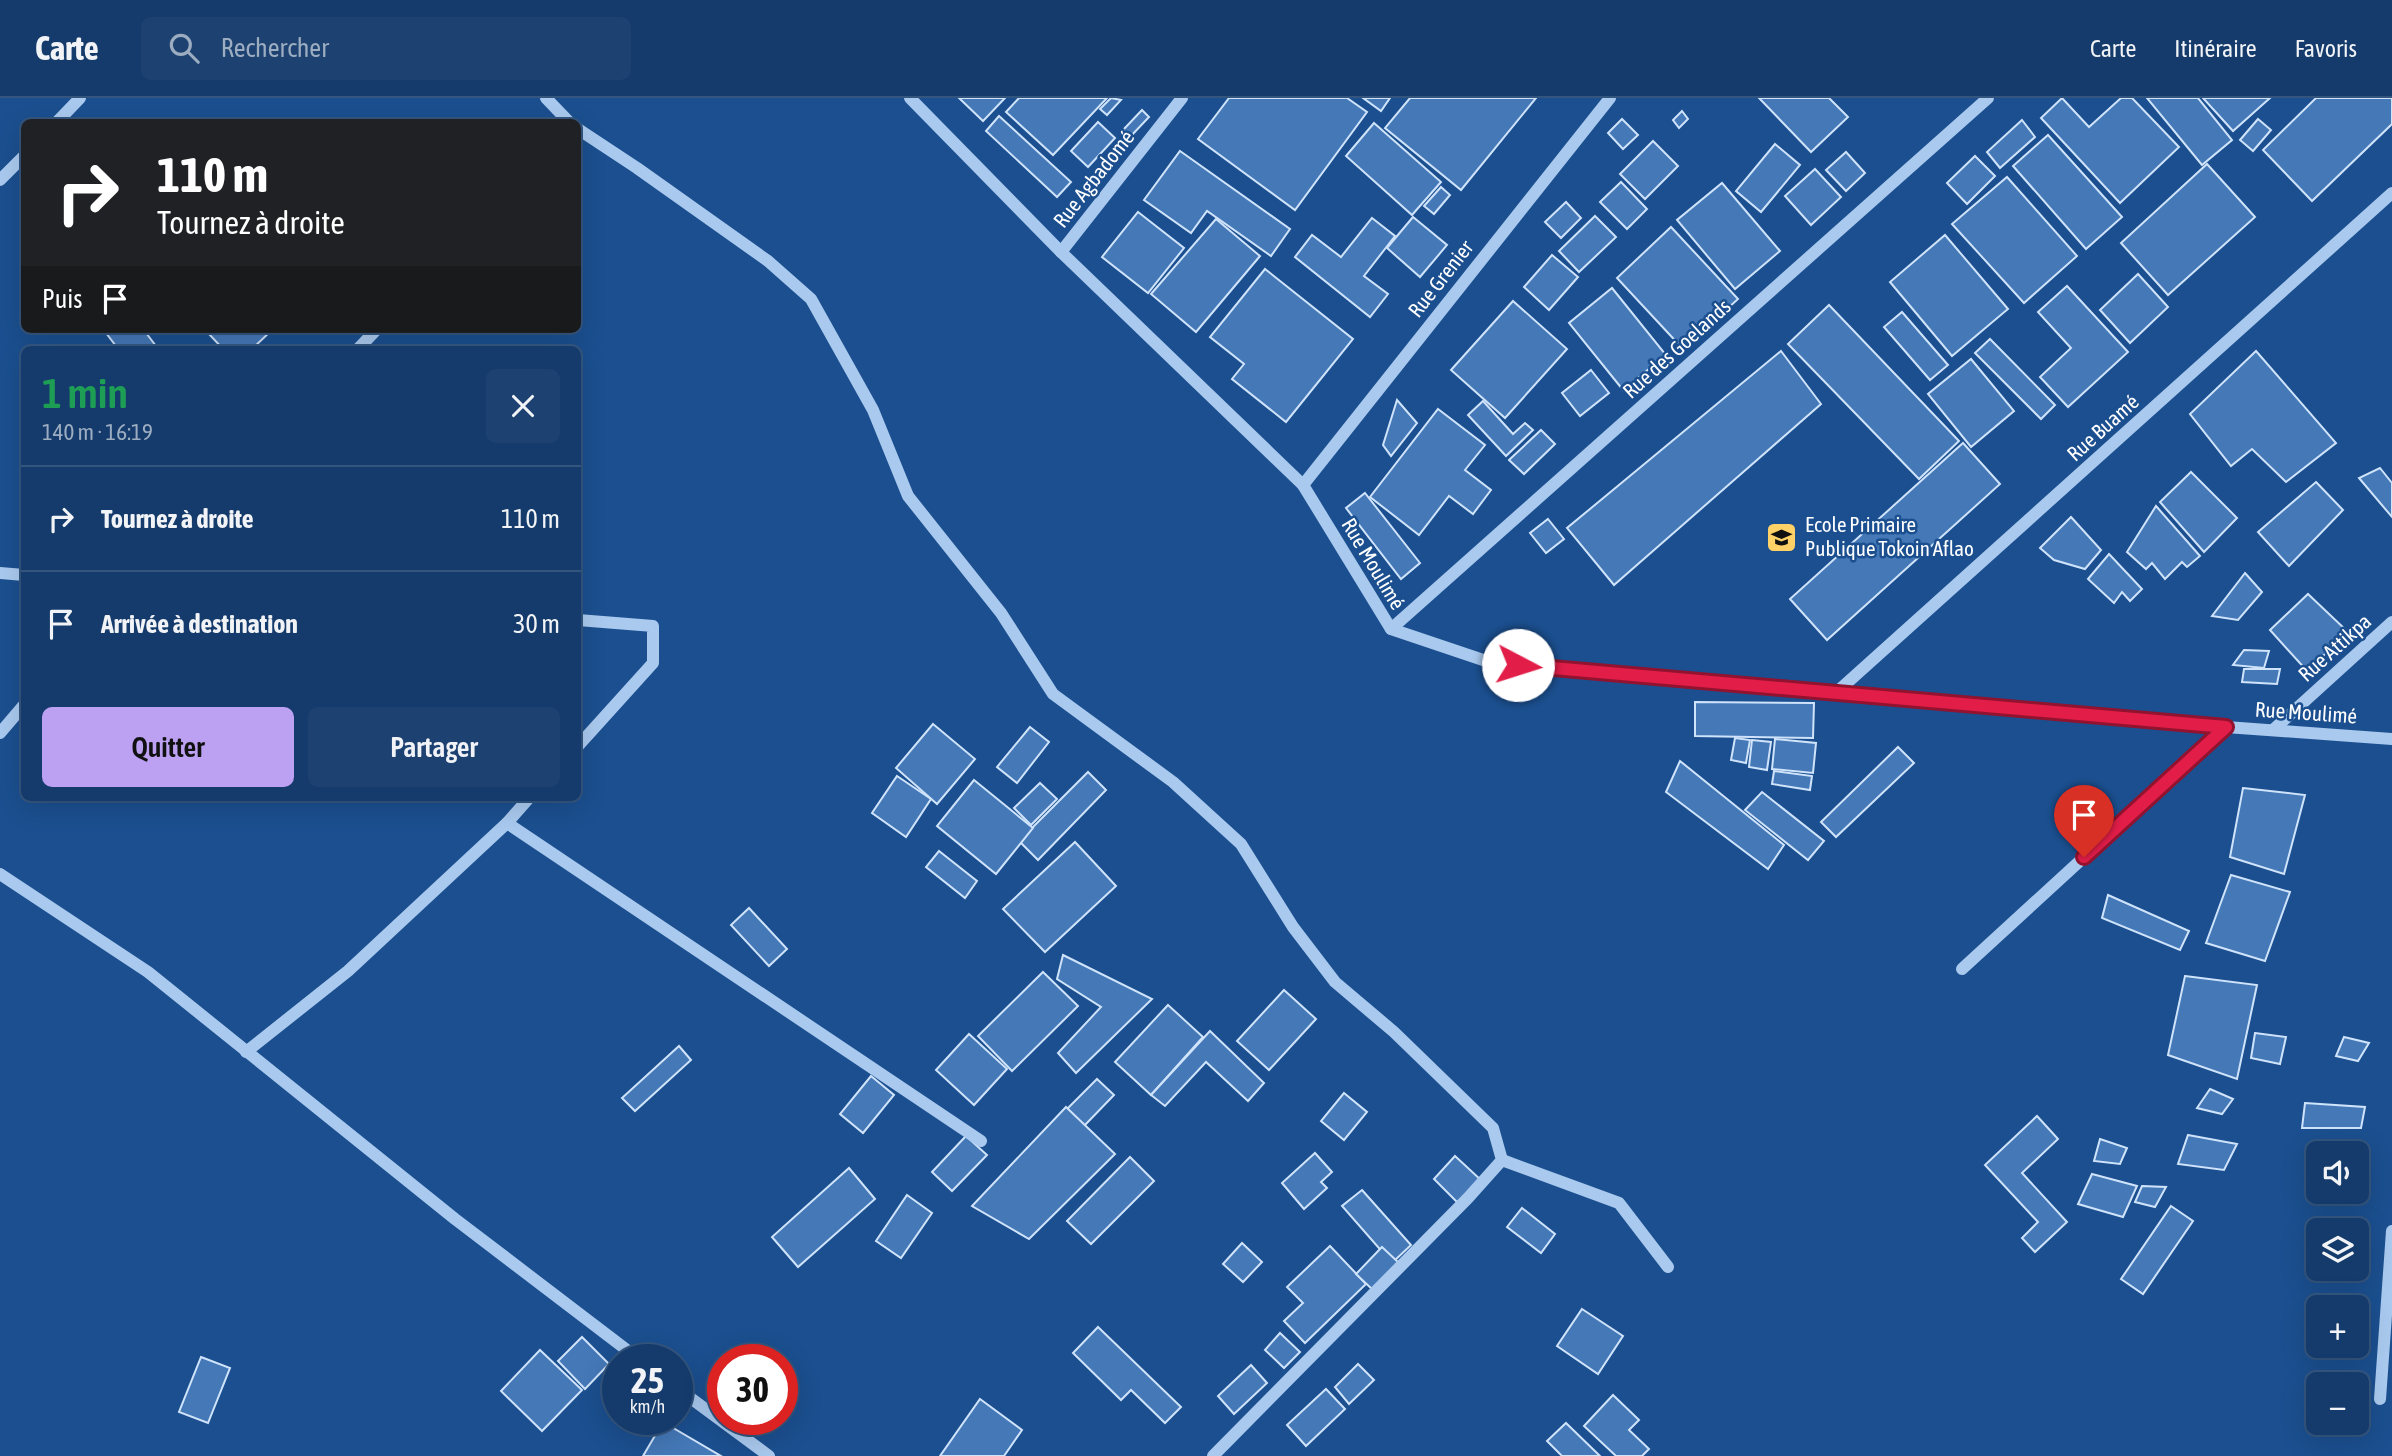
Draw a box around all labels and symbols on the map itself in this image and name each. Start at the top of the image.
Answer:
street label: Rue Agbadomé [1048,125,1139,232]
street label: Rue Grenier [1403,235,1478,321]
street label: Rue des Goelands [1618,294,1735,403]
street label: Rue Buamé [2062,389,2143,465]
place label: Ecole Primaire Publique Tokoin Aflao [1805,512,1974,560]
street label: Rue Moulimé [1337,514,1410,613]
school or university icon: Ecole Primaire Publique Tokoin Aflao [1765,520,1799,554]
street label: Rue Attikpa [2293,608,2376,686]
position arrow [1481,628,1555,702]
street label: Rue Moulimé [2254,696,2358,728]
pin [2054,785,2114,857]
speed limit sign: 30 [707,1344,798,1435]

